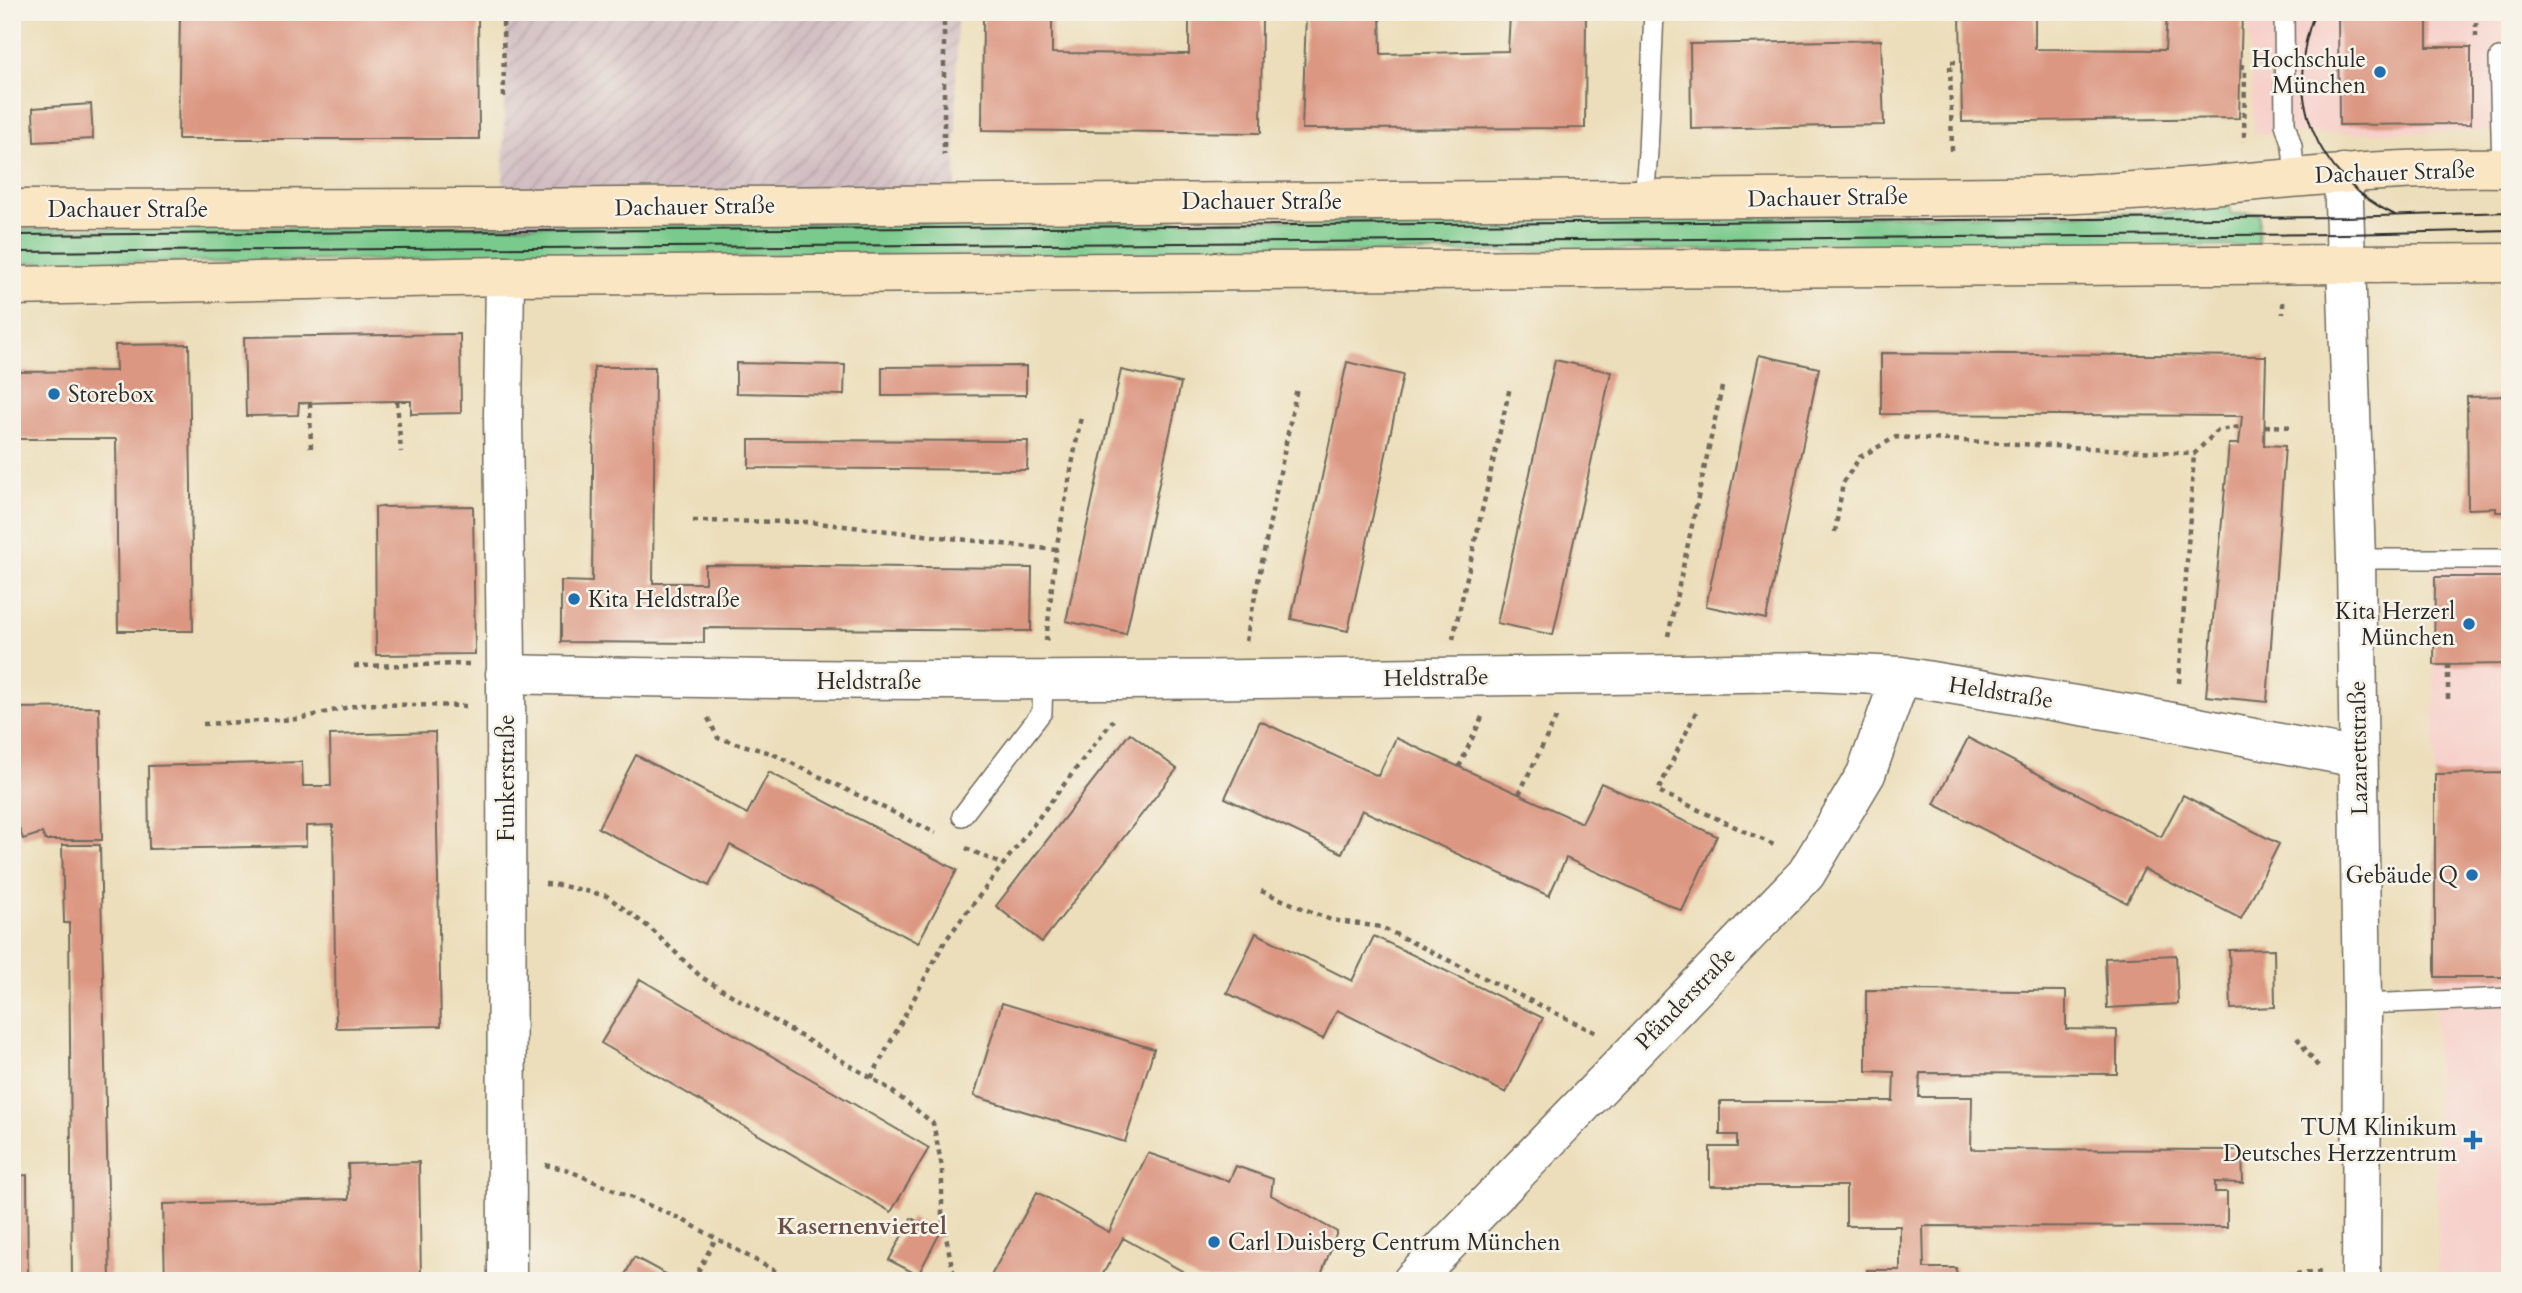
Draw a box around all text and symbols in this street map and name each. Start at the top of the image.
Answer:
place label: Hochschule München [2252,44,2366,101]
marker: Hochschule München [2372,64,2388,80]
street label: Dachauer Straße [2314,154,2476,191]
street label: Dachauer Straße [1747,181,1909,214]
street label: Dachauer Straße [1182,186,1342,217]
street label: Dachauer Straße [614,190,776,223]
street label: Dachauer Straße [48,194,208,225]
place label: Storebox [68,379,155,410]
marker: Storebox [46,386,62,402]
place label: Kita Heldstraße [588,584,740,615]
marker: Kita Heldstraße [566,591,582,607]
place label: Kita Herzerl München [2335,596,2455,653]
marker: Kita Herzerl München [2461,616,2477,632]
street label: Heldstraße [1383,661,1489,694]
street label: Heldstraße [816,666,922,697]
street label: Heldstraße [1947,669,2055,716]
street label: Lazarettstraße [2342,680,2375,816]
street label: Funkerstraße [491,714,522,842]
place label: Gebäude Q [2346,860,2458,891]
marker: Gebäude Q [2464,867,2480,883]
street label: Pfänderstraße [1628,940,1742,1057]
place label: TUM Klinikum Deutsches Herzzentrum [2223,1112,2458,1169]
marker: TUM Klinikum Deutsches Herzzentrum [2463,1130,2483,1150]
district label: Kasernenviertel [777,1210,947,1243]
place label: Carl Duisberg Centrum München [1228,1227,1561,1258]
marker: Carl Duisberg Centrum München [1206,1234,1222,1250]

